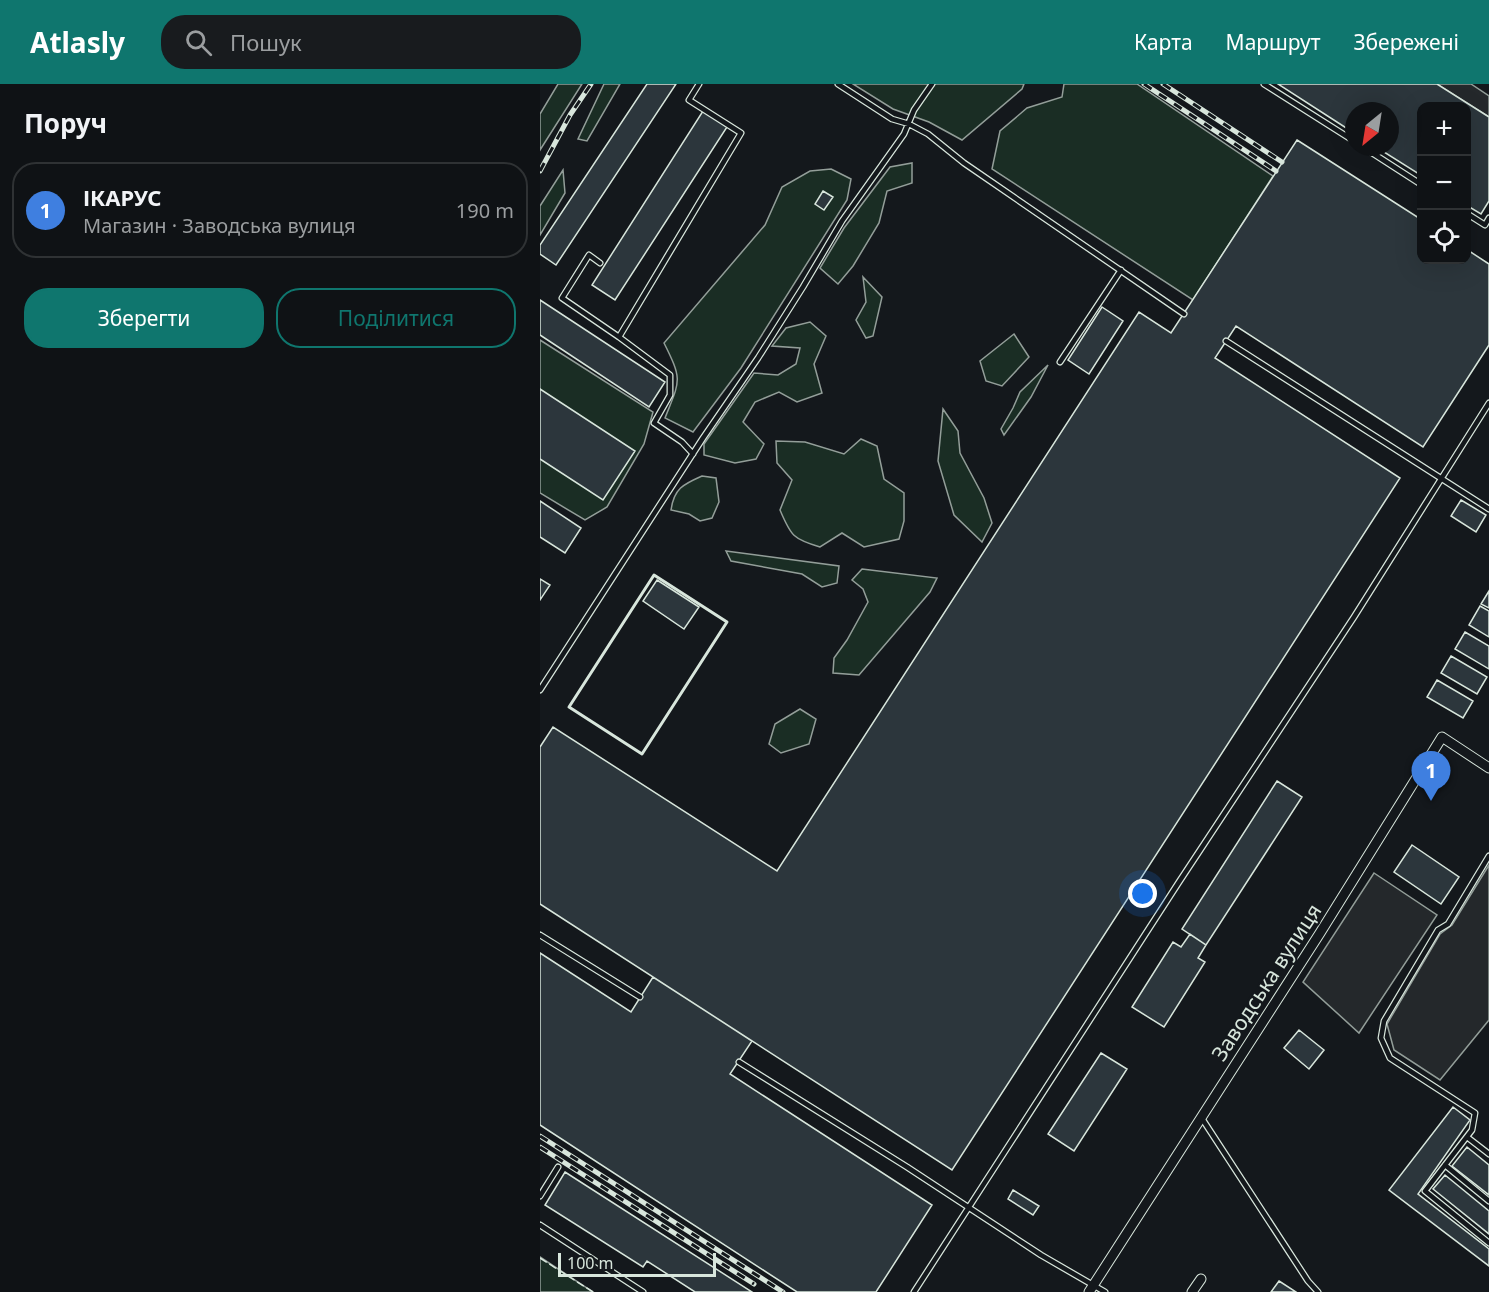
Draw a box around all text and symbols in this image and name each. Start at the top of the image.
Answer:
search box [161,15,581,69]
text: Atlasly [30,23,125,61]
icon: search [182,26,215,59]
text: Пошук [230,27,302,57]
text: Карта [1134,28,1193,56]
text: Маршрут [1226,28,1320,56]
text: Збережені [1353,28,1459,56]
north arrow [1345,102,1399,156]
map controls [1417,102,1471,264]
button: + [1417,102,1471,156]
text: Поруч [24,105,107,141]
button: − [1417,156,1471,210]
text: ІКАРУС [83,182,161,212]
text: 1 [40,197,51,224]
text: 190 m [456,197,514,224]
button: locate [1417,210,1471,264]
text: Магазин · Заводська вулиця [83,212,356,239]
button: Зберегти [24,288,264,348]
button: Поділитися [276,288,516,348]
pin: 1 [1412,752,1450,801]
your location [1128,879,1157,908]
street label: Заводська вулиця [1205,898,1327,1066]
scale bar [558,1250,716,1278]
text: 100 m [567,1252,614,1274]

